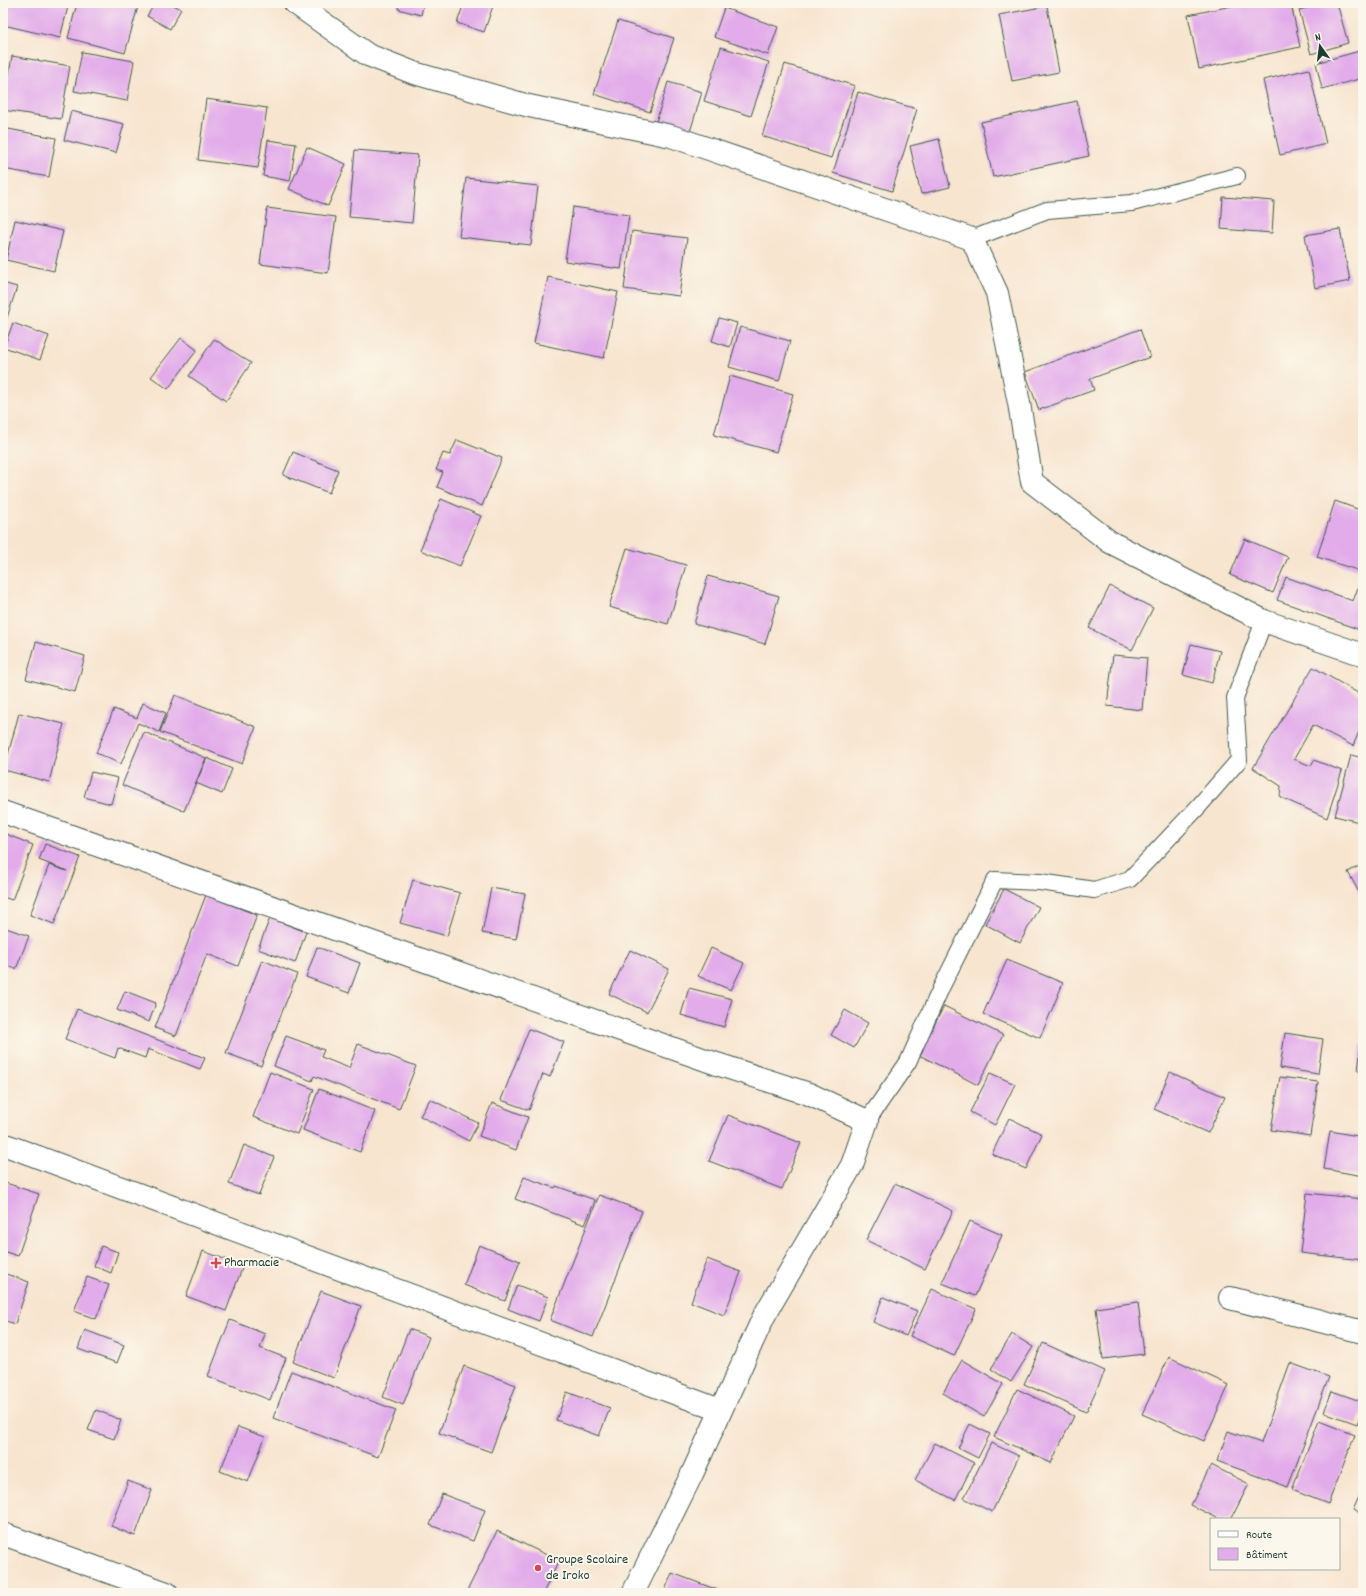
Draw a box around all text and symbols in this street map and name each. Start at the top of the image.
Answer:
north arrow [1300,26,1340,66]
text: N [1313,30,1323,47]
place label: Pharmacie [224,1253,279,1273]
marker: Pharmacie [211,1258,221,1268]
legend [1210,1518,1340,1570]
text: Route [1246,1527,1272,1544]
text: Bâtiment [1246,1547,1288,1564]
place label: Groupe Scolaire de Iroko [546,1550,628,1586]
marker: Groupe Scolaire de Iroko [533,1563,543,1573]

